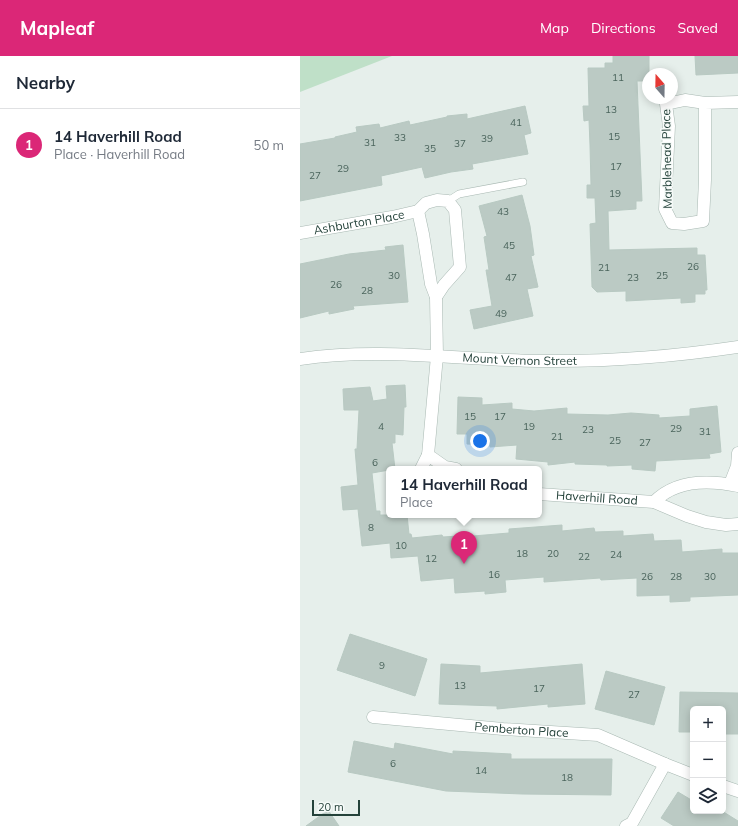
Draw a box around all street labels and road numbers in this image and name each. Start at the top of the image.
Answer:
street label: Marblehead Place [658,109,675,209]
street label: Ashburton Place [312,206,406,237]
street label: Mount Vernon Street [462,350,577,368]
street label: Haverhill Road [556,487,638,508]
street label: Pemberton Place [474,718,569,740]

